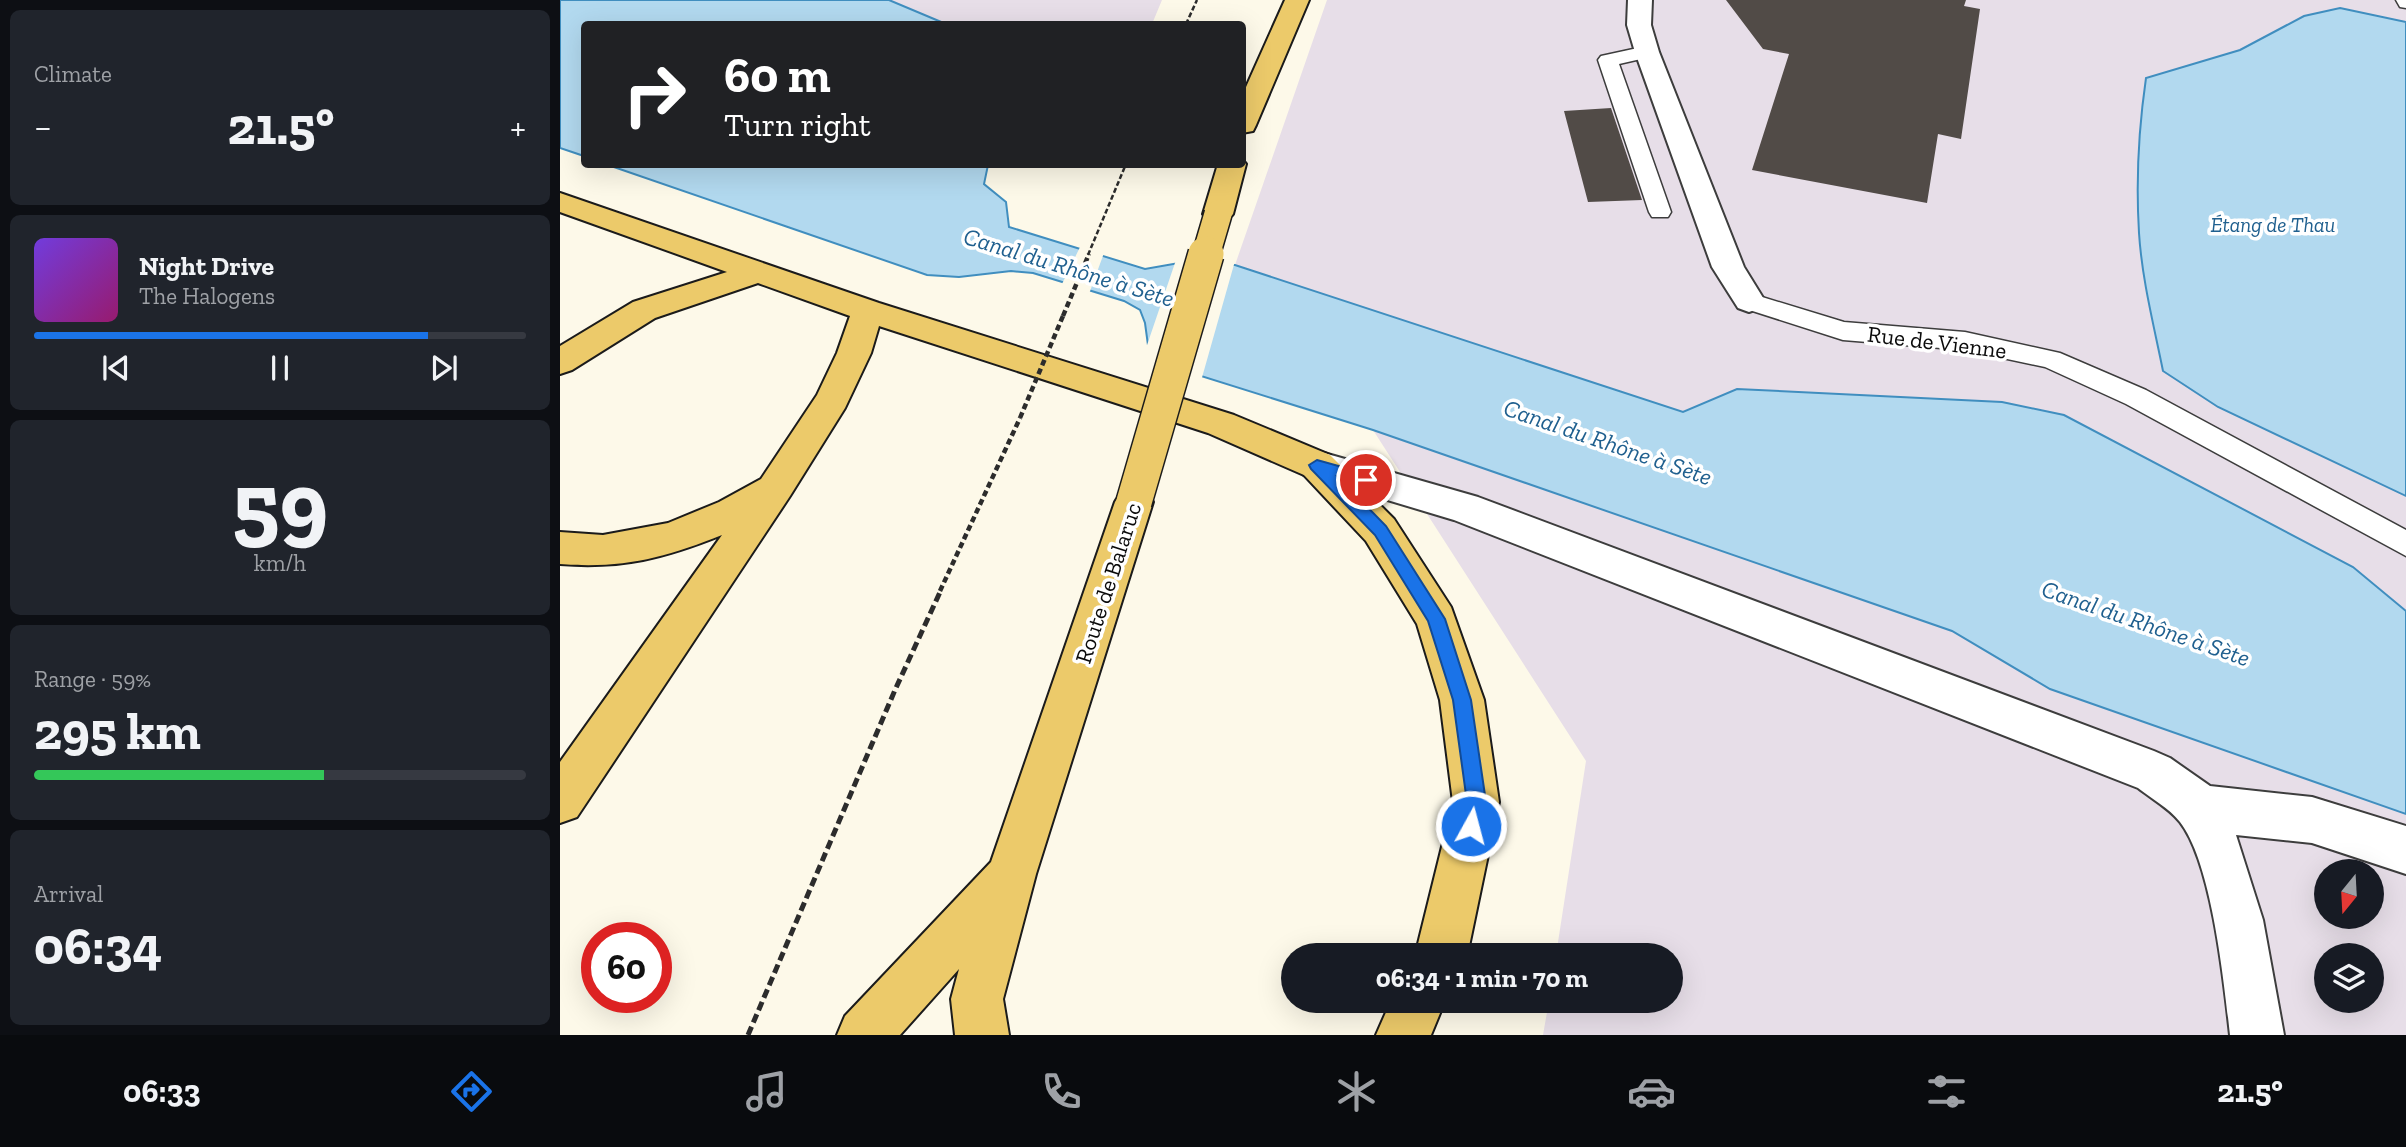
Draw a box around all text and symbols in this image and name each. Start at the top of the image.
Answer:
text: 60 m [724,46,831,105]
icon: right [609,49,700,140]
text: Climate [34,60,112,88]
text: 21.5° [227,95,334,157]
text: − [34,104,52,150]
text: + [510,104,526,150]
text: Turn right [724,106,871,144]
water label: Étang de Thau [2210,212,2336,237]
water label: Canal du Rhône à Sète [960,221,1178,313]
text: Night Drive [139,250,274,282]
text: The Halogens [139,282,275,310]
street label: Rue de Vienne [1866,320,2008,364]
icon: previous [97,349,135,387]
icon: pause [261,349,299,387]
icon: next [425,349,463,387]
water label: Canal du Rhône à Sète [1500,393,1716,491]
text: 59 [232,449,328,558]
pin [1336,450,1396,510]
icon: arrive [1347,461,1385,499]
street label: Route de Balaruc [1069,499,1147,667]
text: km/h [254,549,306,577]
water label: Canal du Rhône à Sète [2038,574,2254,672]
text: Range · 59% [34,665,151,693]
text: 295 km [34,700,201,762]
position arrow [1434,789,1508,863]
north arrow [2314,859,2384,929]
map controls [2314,859,2384,1013]
text: Arrival [34,880,103,908]
text: 06:34 [34,915,162,977]
speed limit sign: 60 [581,922,672,1013]
button: layers [2314,943,2384,1013]
text: 06:34 · 1 min · 70 m [1376,962,1588,994]
icon: directions [447,1067,496,1116]
icon: music [742,1067,791,1116]
icon: phone [1037,1067,1086,1116]
icon: climate [1332,1067,1381,1116]
icon: car [1627,1067,1676,1116]
icon: filters [1922,1067,1971,1116]
text: 06:33 [123,1072,201,1110]
text: 21.5° [2217,1072,2283,1110]

